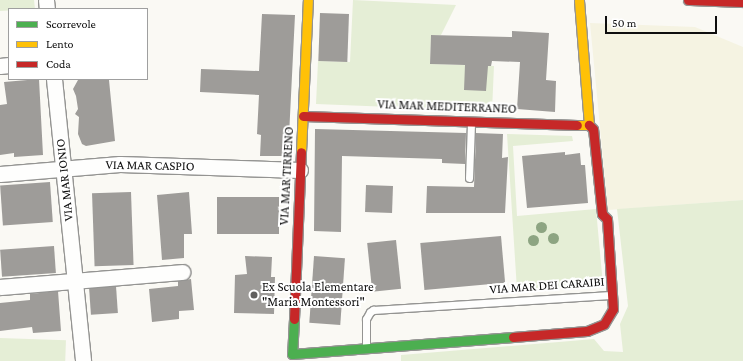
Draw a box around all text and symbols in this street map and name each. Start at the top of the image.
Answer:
legend [8,8,148,80]
scale bar [607,8,719,34]
text: 50 m [612,16,636,30]
text: Scorrevole [46,17,96,31]
text: Lento [46,37,74,51]
text: Coda [46,57,71,71]
street label: VIA MAR MEDITERRANEO [377,97,517,117]
street label: VIA MAR TIRRENO [277,126,297,226]
street label: VIA MAR IONIO [53,138,77,222]
street label: VIA MAR CASPIO [105,157,195,175]
street label: VIA MAR DEI CARAIBI [489,274,605,298]
place label: Ex Scuola Elementare "Maria Montessori" [262,280,374,311]
marker: Ex Scuola Elementare "Maria Montessori" [249,290,259,300]

